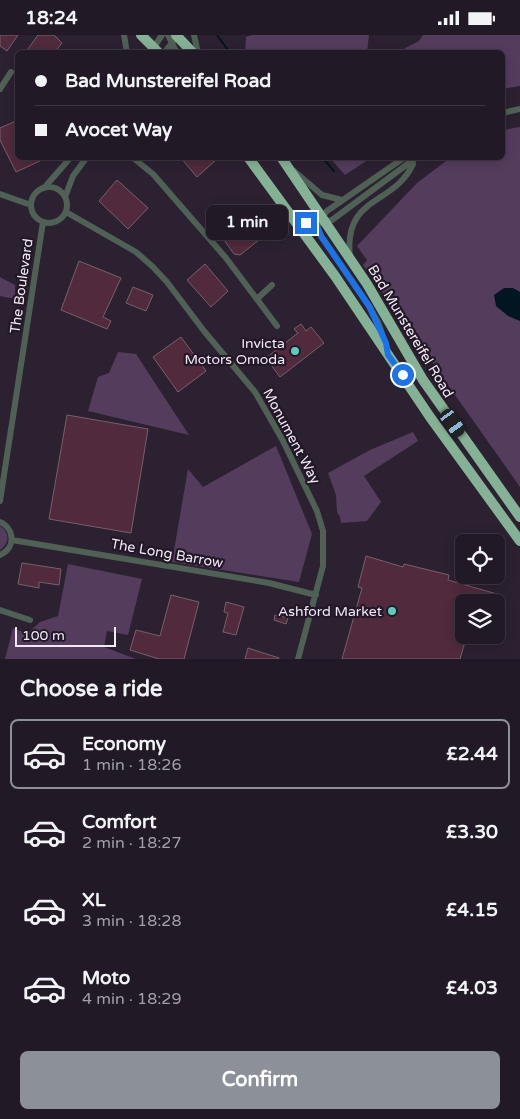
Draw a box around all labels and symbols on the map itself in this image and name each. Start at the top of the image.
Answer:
callout: 1 min [206,205,288,241]
route end [295,212,317,234]
street label: The Boulevard [6,237,37,335]
street label: Bad Munstereifel Road [364,262,457,401]
place label: Invicta Motors Omoda [184,335,285,368]
marker: Invicta Motors Omoda [289,345,301,357]
route start [392,364,414,386]
street label: Monument Way [259,386,324,487]
car [438,406,467,440]
street label: The Long Barrow [109,535,224,572]
place label: Ashford Market [278,603,383,620]
marker: Ashford Market [386,605,398,617]
scale bar [15,624,116,647]

